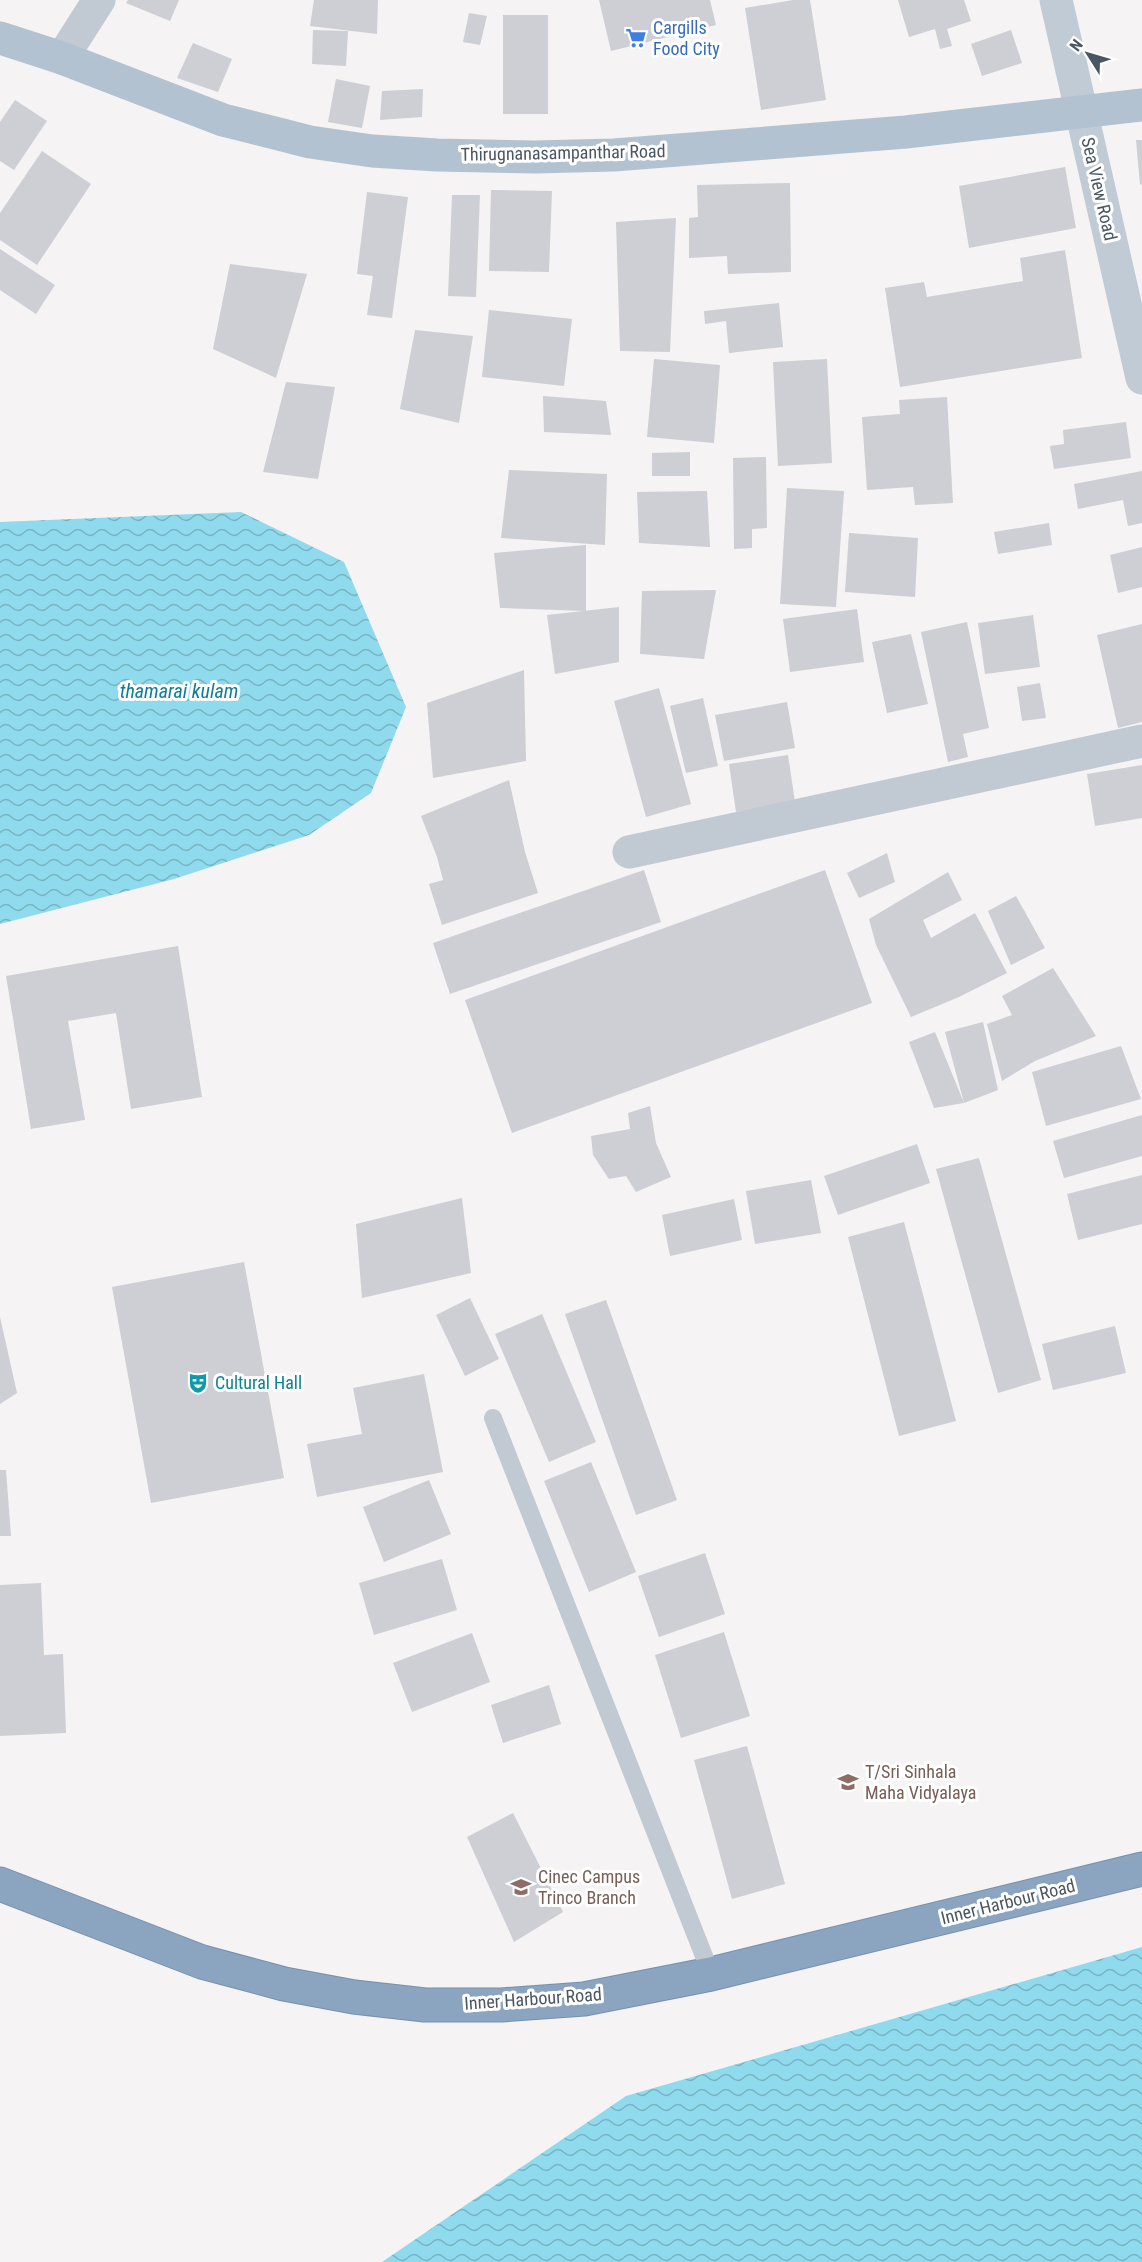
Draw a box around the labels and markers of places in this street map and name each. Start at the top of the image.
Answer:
place label: Cargills Food City [653,17,720,59]
supermarket icon: Cargills Food City [624,26,648,50]
theatre icon: Cultural Hall [186,1371,210,1395]
place label: Cultural Hall [215,1372,302,1393]
place label: T/Sri Sinhala Maha Vidyalaya [865,1761,976,1803]
school or university icon: T/Sri Sinhala Maha Vidyalaya [836,1770,860,1794]
place label: Cinec Campus Trinco Branch [538,1866,640,1908]
school or university icon: Cinec Campus Trinco Branch [509,1875,533,1899]

